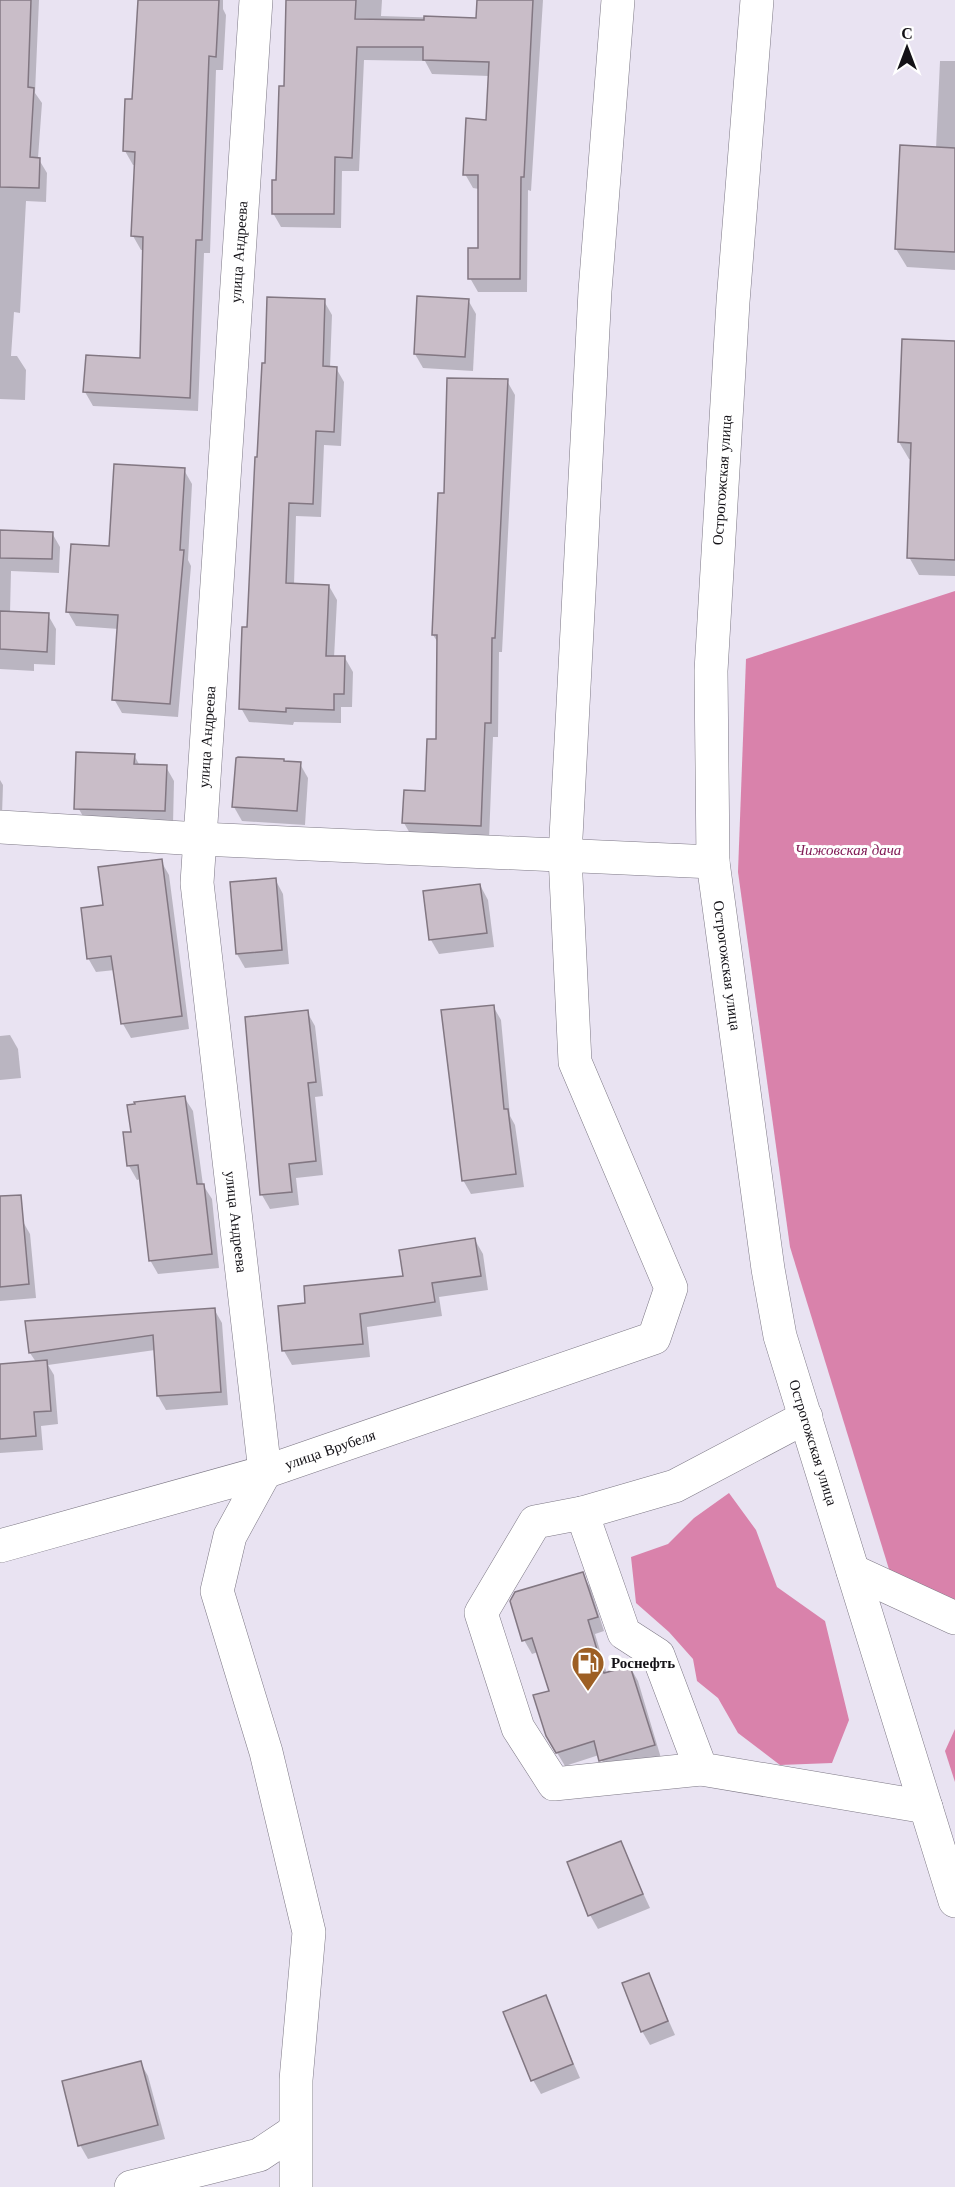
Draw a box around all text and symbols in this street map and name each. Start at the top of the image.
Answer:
north arrow [877,18,937,78]
text: С [901,23,913,43]
street label: улица Андреева [225,200,252,304]
street label: Острогожская улица [707,414,736,546]
street label: улица Андреева [193,685,220,789]
park label: Чижовская дача [795,840,901,859]
street label: Острогожская улица [709,899,746,1032]
street label: улица Андреева [221,1170,252,1274]
street label: Острогожская улица [785,1377,842,1508]
street label: улица Врубеля [282,1425,378,1473]
fuel station icon: Роснефть [570,1645,606,1692]
place label: Роснефть [611,1653,675,1672]

